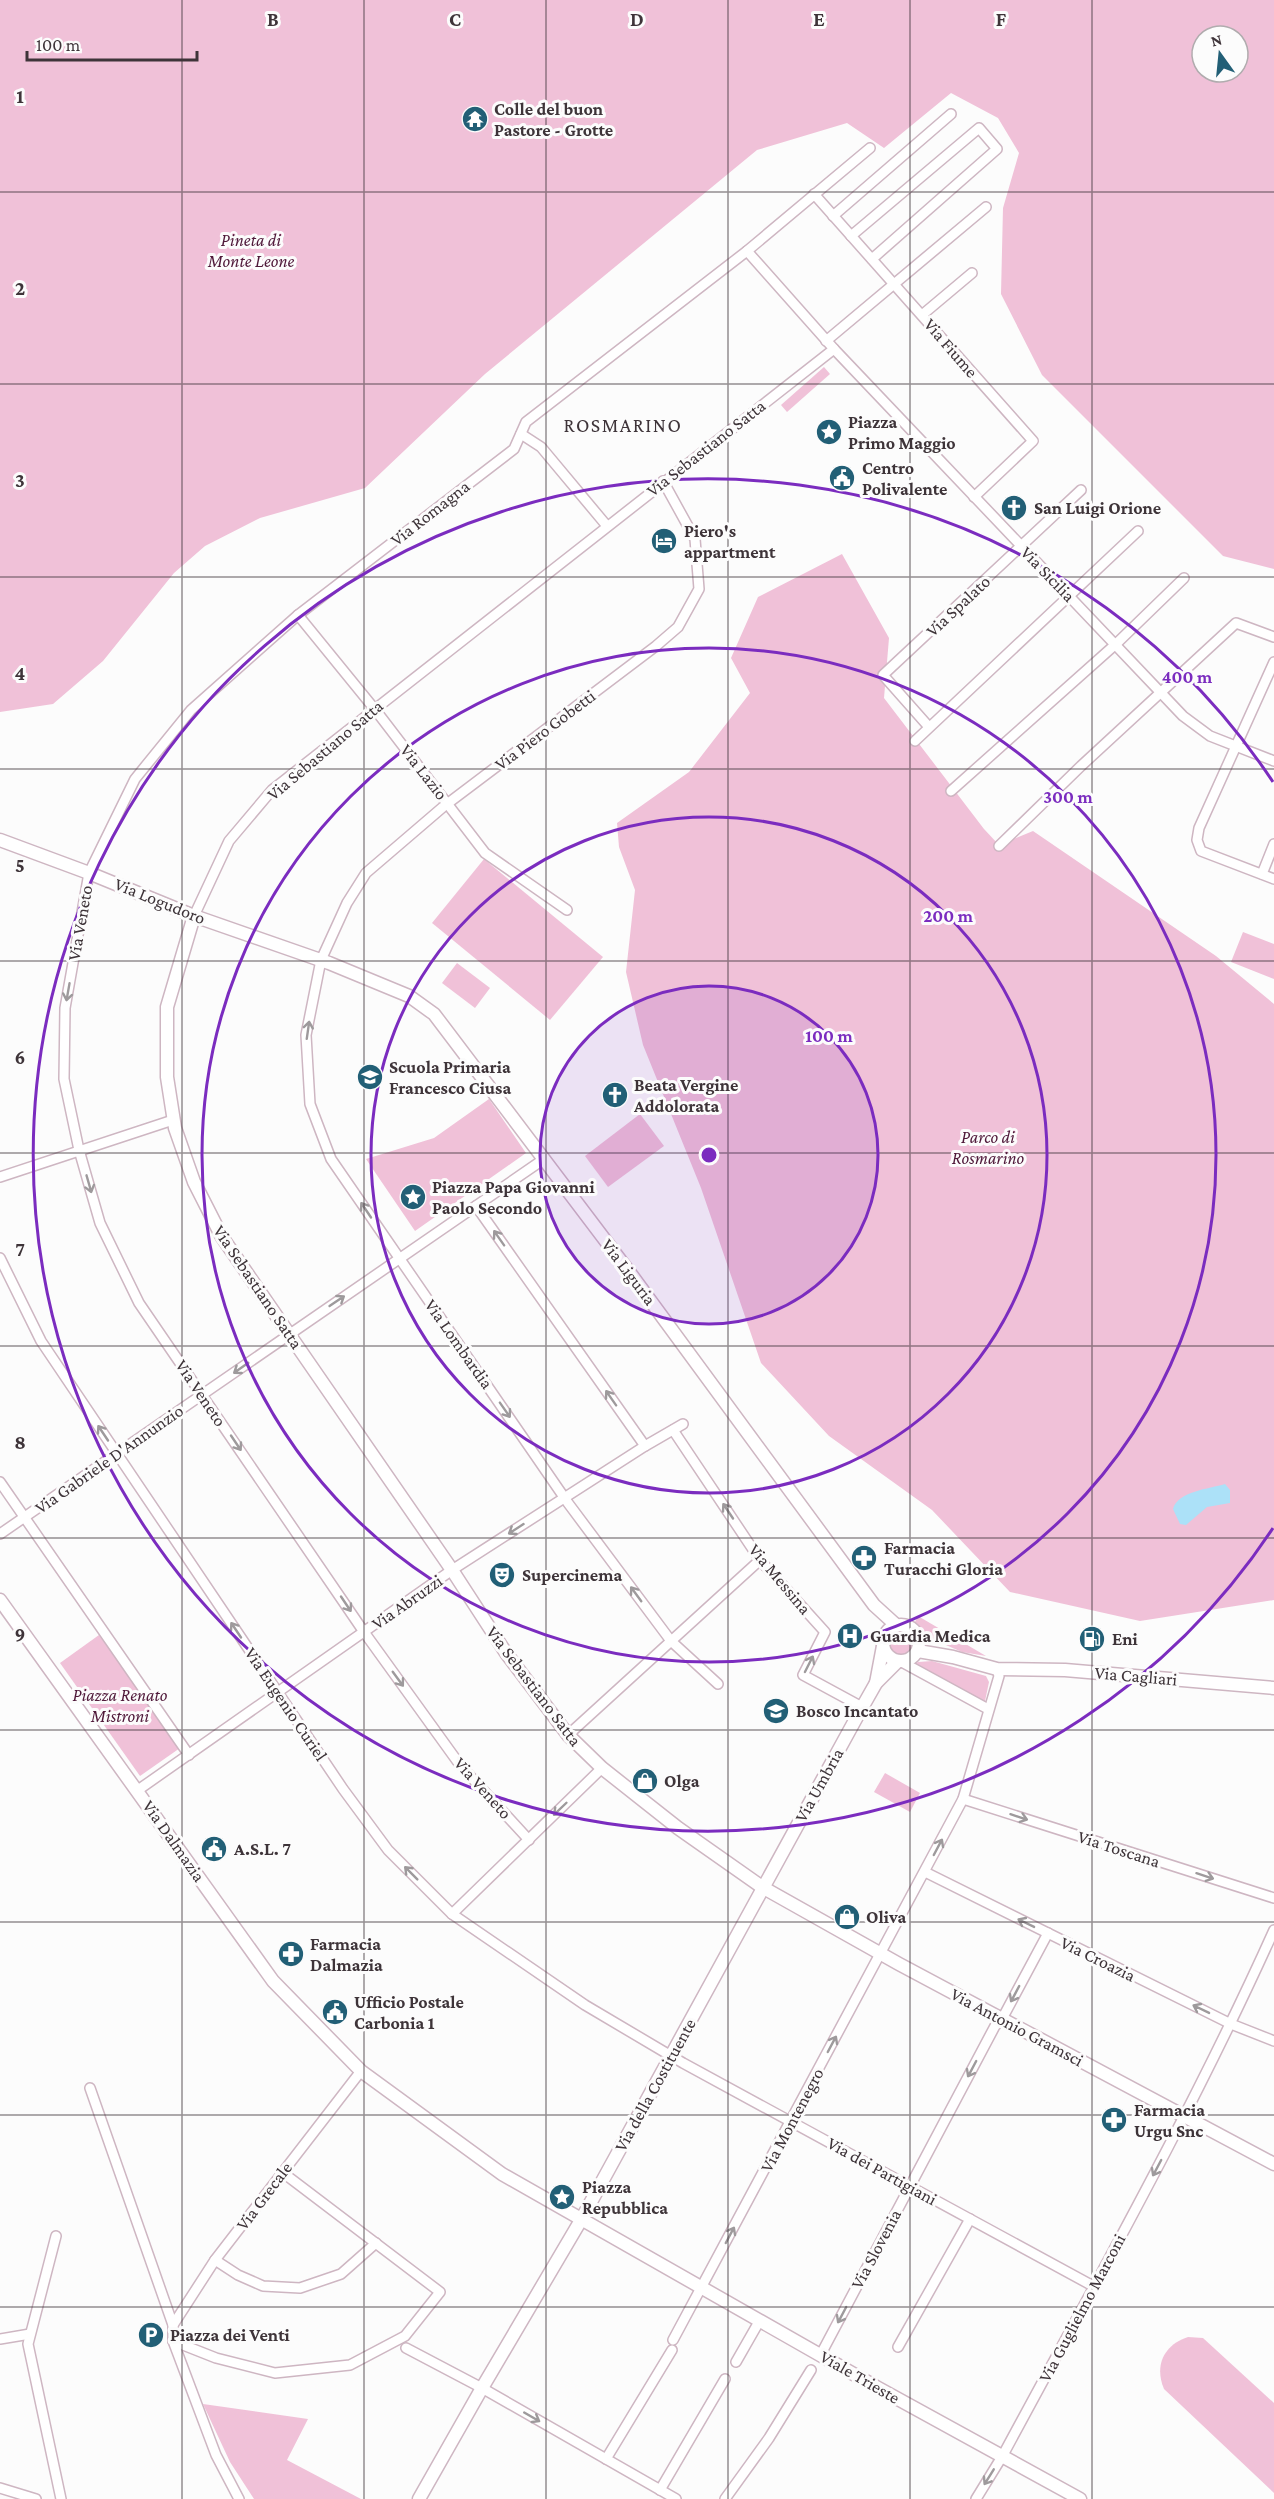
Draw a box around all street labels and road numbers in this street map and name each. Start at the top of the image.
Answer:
street label: Via Fiume [920,314,982,382]
street label: Via Sebastiano Satta [643,395,769,501]
street label: Via Romagna [387,476,473,550]
street label: Via Sicilia [1017,542,1079,606]
street label: Via Spalato [922,571,994,641]
street label: Via Piero Gobetti [491,686,599,774]
street label: Via Sebastiano Satta [263,696,387,804]
street label: Via Lazio [396,740,452,804]
street label: Via Logudoro [112,874,208,928]
street label: Via Veneto [64,884,96,962]
street label: Via Sebastiano Satta [209,1221,307,1353]
street label: Via Liguria [598,1235,660,1309]
street label: Via Lombardia [421,1295,497,1393]
street label: Via Veneto [171,1356,231,1430]
street label: Via Gabriele D'Annunzio [31,1400,187,1518]
street label: Via Messina [745,1540,815,1618]
street label: Via Abruzzi [368,1570,446,1634]
street label: Via Sebastiano Satta [482,1622,586,1750]
street label: Via Eugenio Curiel [241,1643,332,1765]
street label: Via Cagliari [1094,1662,1178,1690]
street label: Via Umbria [791,1745,847,1825]
street label: Via Veneto [450,1753,516,1823]
street label: Via Dalmazia [139,1796,209,1886]
street label: Via Toscana [1075,1826,1163,1872]
street label: Via Croazia [1057,1932,1139,1986]
street label: Via Antonio Gramsci [947,1984,1087,2071]
street label: Via della Costituente [610,2015,700,2155]
street label: Via Montenegro [756,2065,828,2175]
street label: Via dei Partigiani [824,2133,941,2209]
street label: Via Grecale [232,2158,296,2234]
street label: Via Slovenia [847,2206,905,2292]
street label: Via Guglielmo Marconi [1034,2230,1130,2385]
street label: Viale Trieste [817,2346,903,2408]

